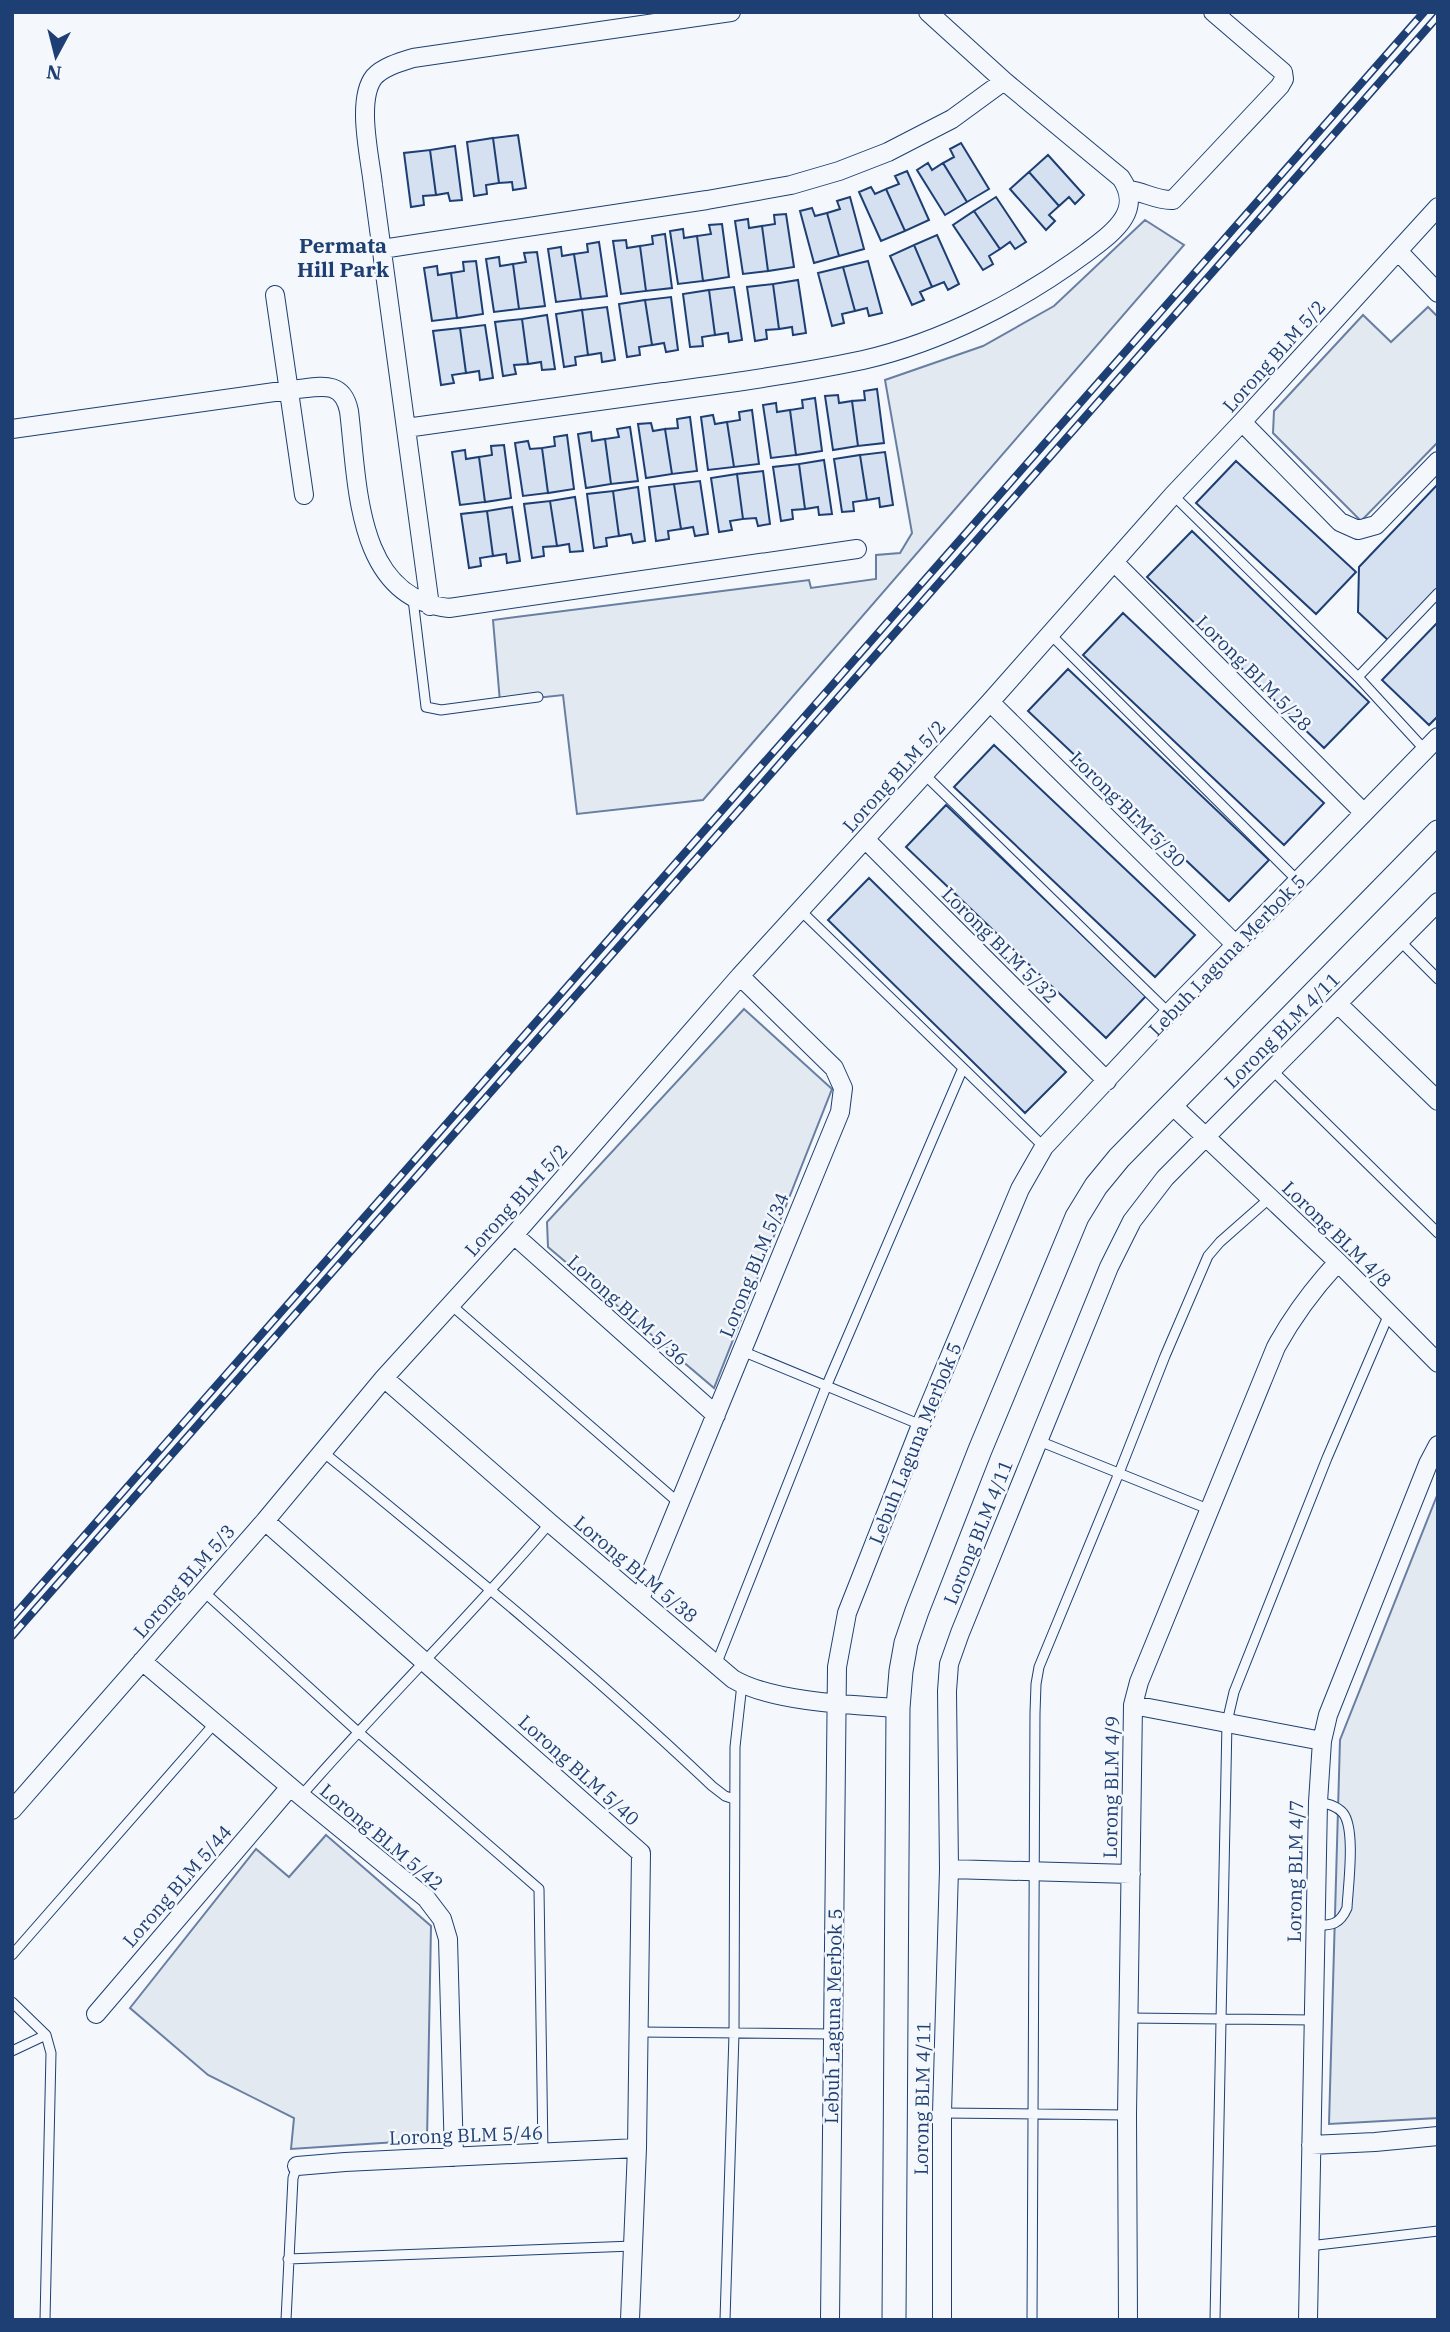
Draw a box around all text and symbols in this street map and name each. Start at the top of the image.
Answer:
north arrow [21,21,91,91]
text: N [45,60,63,86]
district label: Permata Hill Park [297,231,389,283]
street label: Lorong BLM 5/2 [1217,295,1331,417]
street label: Lorong BLM 5/28 [1191,610,1317,736]
street label: Lorong BLM 5/2 [837,715,951,837]
street label: Lorong BLM 5/30 [1065,746,1191,872]
street label: Lebuh Laguna Merbok 5 [1143,869,1311,1041]
street label: Lorong BLM 5/32 [937,882,1063,1008]
street label: Lorong BLM 4/11 [1219,967,1345,1093]
street label: Lorong BLM 5/2 [459,1139,573,1261]
street label: Lorong BLM 4/8 [1277,1176,1397,1292]
street label: Lorong BLM 5/34 [714,1189,794,1341]
street label: Lorong BLM 5/36 [563,1250,693,1370]
street label: Lebuh Laguna Merbok 5 [863,1338,967,1548]
street label: Lorong BLM 4/11 [938,1456,1018,1608]
street label: Lorong BLM 5/38 [569,1510,703,1628]
street label: Lorong BLM 5/3 [128,1519,240,1643]
street label: Lorong BLM 5/40 [514,1710,644,1830]
street label: Lorong BLM 4/9 [1098,1715,1124,1859]
street label: Lorong BLM 5/42 [315,1778,449,1896]
street label: Lorong BLM 4/7 [1282,1799,1308,1943]
street label: Lorong BLM 5/44 [117,1820,237,1952]
street label: Lebuh Laguna Merbok 5 [819,1908,847,2124]
street label: Lorong BLM 4/11 [909,2021,935,2175]
street label: Lorong BLM 5/46 [389,2120,543,2150]

